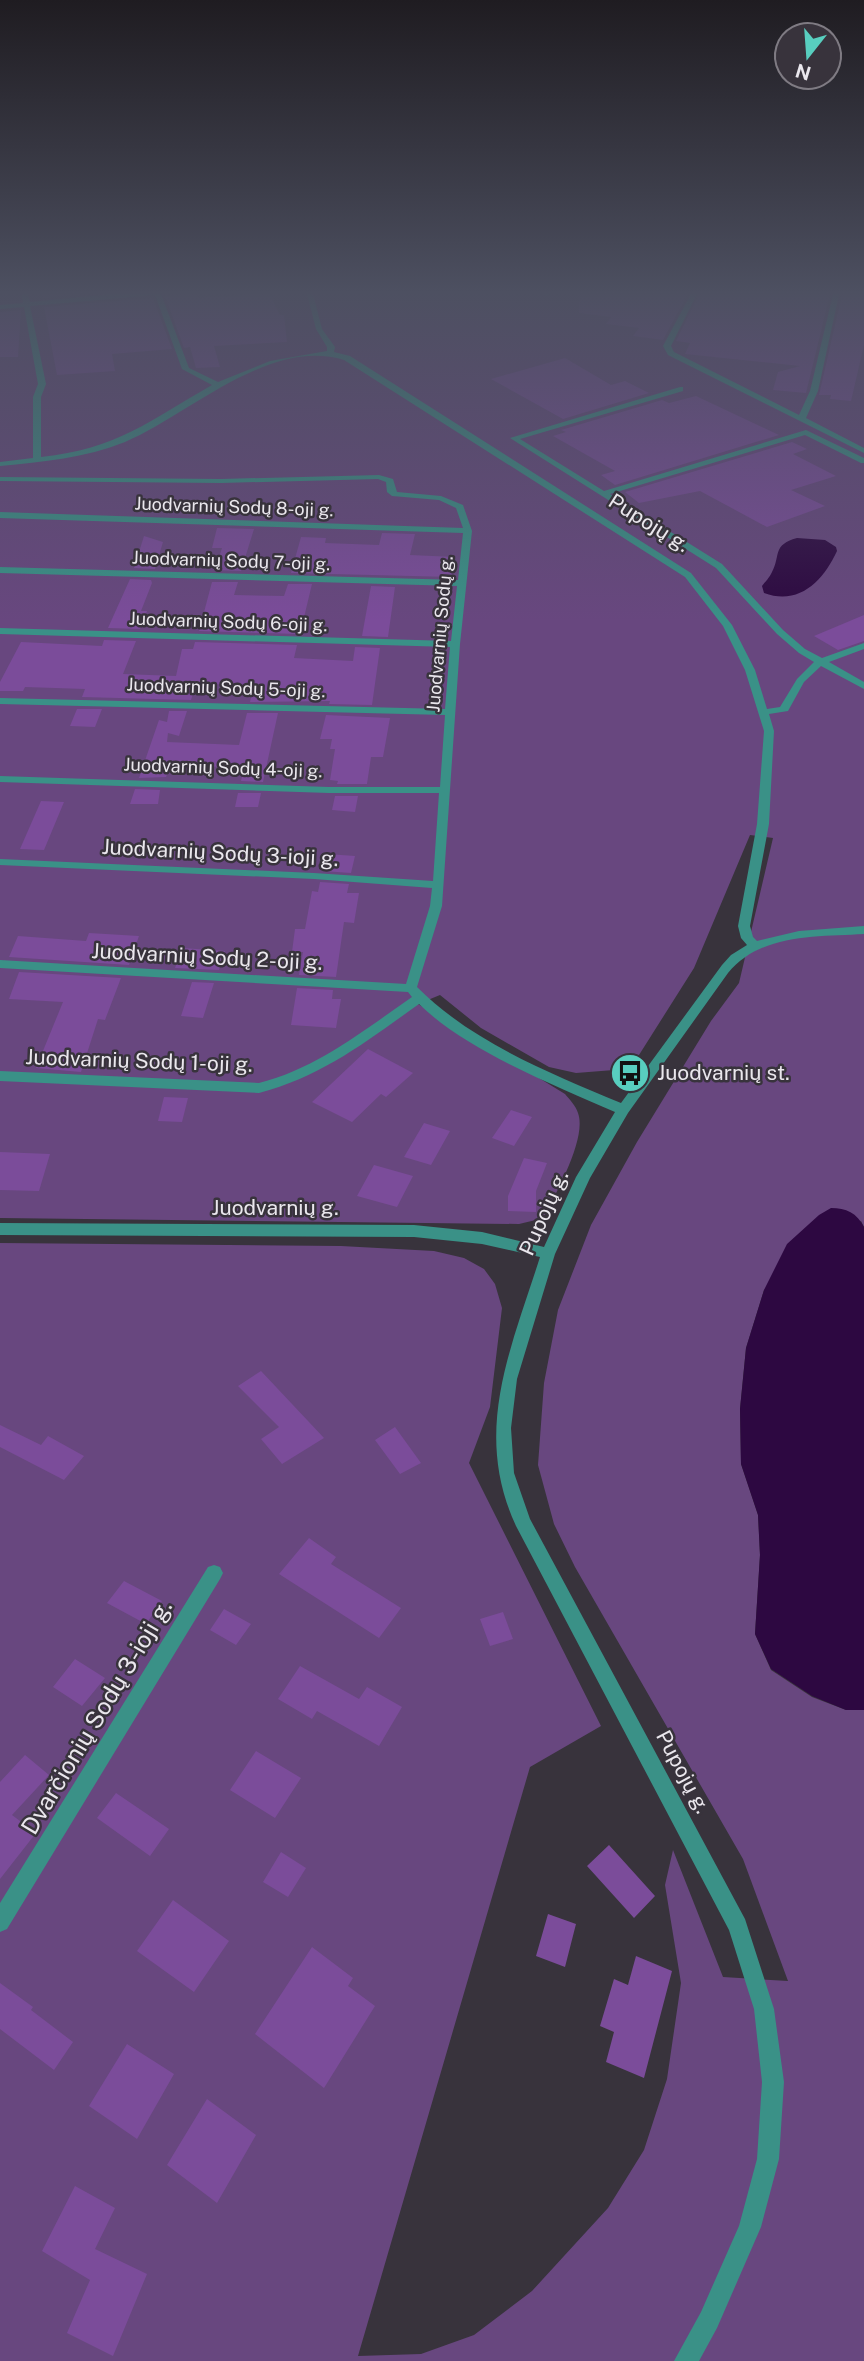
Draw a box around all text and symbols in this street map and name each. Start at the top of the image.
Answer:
north arrow [773,21,843,91]
text: N [793,60,813,85]
street label: Pupojų g. [604,488,694,557]
street label: Juodvarnių Sodų 8-oji g. [134,493,334,520]
street label: Juodvarnių Sodų 7-oji g. [131,547,331,574]
street label: Juodvarnių Sodų g. [422,555,457,713]
street label: Juodvarnių Sodų 6-oji g. [128,608,328,635]
street label: Juodvarnių Sodų 5-oji g. [126,674,326,701]
street label: Juodvarnių Sodų 4-oji g. [123,754,323,781]
street label: Juodvarnių Sodų 3-ioji g. [101,834,339,871]
street label: Juodvarnių Sodų 2-oji g. [91,938,323,975]
street label: Juodvarnių Sodų 1-oji g. [25,1044,253,1077]
bus stop icon: Juodvarnių st. [609,1052,651,1094]
place label: Juodvarnių st. [657,1060,790,1085]
street label: Pupojų g. [514,1166,573,1259]
street label: Juodvarnių g. [211,1195,339,1220]
street label: Dvarčionių Sodų 3-ioji g. [15,1594,177,1839]
street label: Pupojų g. [651,1726,716,1818]

